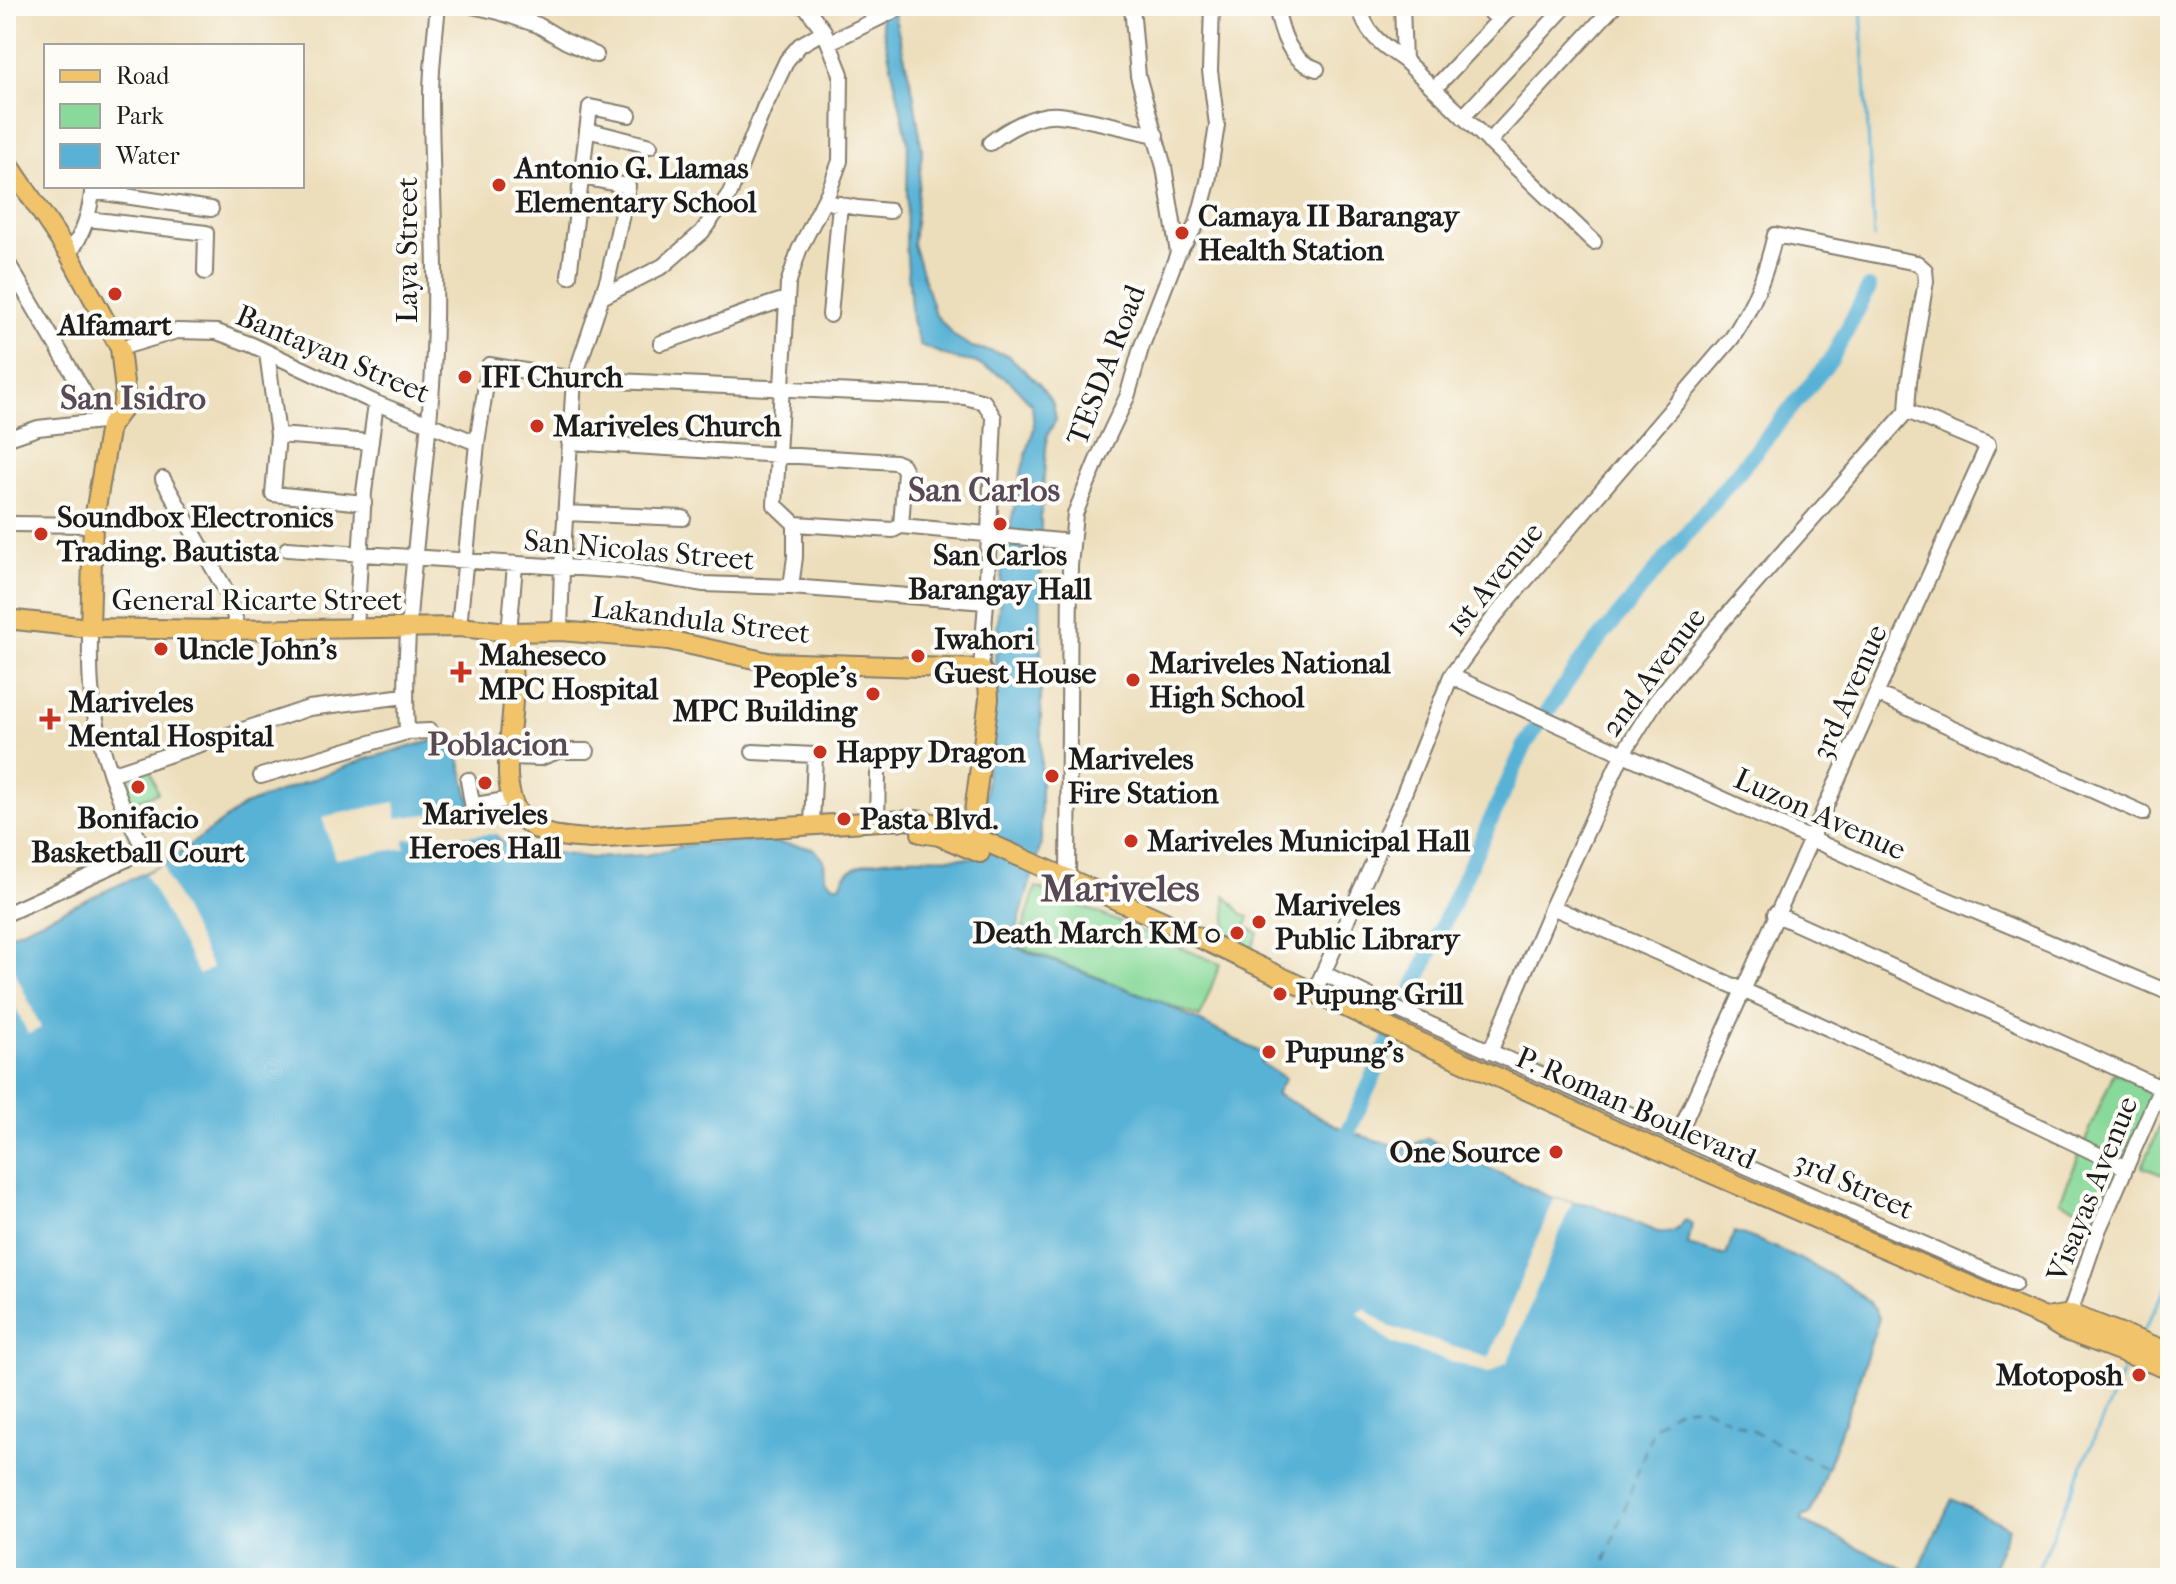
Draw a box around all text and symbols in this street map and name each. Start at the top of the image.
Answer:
legend [44,44,304,188]
text: Road [116,62,170,90]
text: Park [116,102,164,130]
text: Water [115,142,180,170]
place label: Antonio G. Llamas Elementary School [513,151,757,220]
street label: Laya Street [390,176,425,323]
marker: Antonio G. Llamas Elementary School [490,176,508,194]
place label: Camaya II Barangay Health Station [1198,199,1461,268]
marker: Camaya II Barangay Health Station [1173,224,1191,242]
street label: TESDA Road [1060,279,1153,450]
marker: Alfamart [106,285,124,303]
street label: Bantayan Street [231,298,435,411]
place label: Alfamart [56,308,172,343]
place label: IFI Church [481,360,624,395]
marker: IFI Church [456,368,474,386]
district label: San Isidro [60,378,206,418]
place label: Mariveles Church [553,409,782,444]
marker: Mariveles Church [528,417,546,435]
district label: San Carlos [908,470,1060,510]
place label: Soundbox Electronics Trading. Bautista [56,500,334,569]
marker: San Carlos Barangay Hall [991,515,1009,533]
street label: 1st Avenue [1438,515,1551,643]
street label: San Nicolas Street [522,523,756,578]
marker: Soundbox Electronics Trading. Bautista [32,525,50,543]
place label: San Carlos Barangay Hall [908,538,1092,607]
street label: General Ricarte Street [111,583,403,618]
street label: Lakandula Street [590,590,812,651]
street label: 2nd Avenue [1594,601,1713,744]
street label: 3rd Avenue [1804,619,1895,765]
place label: Iwahori Guest House [934,622,1096,691]
place label: Uncle John's [177,632,337,667]
place label: Maheseco MPC Hospital [479,638,659,707]
marker: Uncle John's [152,640,170,658]
place label: Mariveles National High School [1149,646,1392,715]
marker: Iwahori Guest House [909,647,927,665]
place label: People's MPC Building [673,660,858,729]
marker: Maheseco MPC Hospital [450,661,472,683]
marker: Mariveles National High School [1124,671,1142,689]
place label: Mariveles Mental Hospital [68,685,274,754]
marker: People's MPC Building [864,685,882,703]
marker: Mariveles Mental Hospital [39,708,61,730]
district label: Poblacion [427,724,569,764]
place label: Happy Dragon [836,735,1026,770]
place label: Mariveles Fire Station [1068,742,1219,811]
marker: Happy Dragon [811,743,829,761]
street label: Luzon Avenue [1729,761,1911,868]
marker: Mariveles Fire Station [1043,767,1061,785]
marker: Mariveles Heroes Hall [476,774,494,792]
marker: Bonifacio Basketball Court [129,778,147,796]
place label: Mariveles Heroes Hall [409,797,562,866]
place label: Bonifacio Basketball Court [31,801,245,870]
place label: Pasta Blvd. [860,802,999,837]
marker: Pasta Blvd. [835,810,853,828]
place label: Mariveles Municipal Hall [1147,824,1471,859]
marker: Mariveles Municipal Hall [1122,832,1140,850]
district label: Mariveles [1040,866,1200,911]
place label: Mariveles Public Library [1275,888,1462,957]
marker: Mariveles Public Library [1250,913,1268,931]
place label: Death March KM 0 [973,916,1221,951]
marker: Death March KM 0 [1228,924,1246,942]
place label: Pupung Grill [1296,977,1464,1012]
marker: Pupung Grill [1271,985,1289,1003]
place label: Pupung's [1285,1035,1404,1070]
street label: P. Roman Boulevard [1510,1040,1762,1177]
marker: Pupung's [1260,1043,1278,1061]
street label: Visayas Avenue [2039,1091,2146,1288]
place label: One Source [1390,1135,1540,1170]
marker: One Source [1547,1143,1565,1161]
street label: 3rd Street [1789,1144,1919,1227]
place label: Motoposh [1996,1358,2124,1393]
marker: Motoposh [2130,1366,2148,1384]

